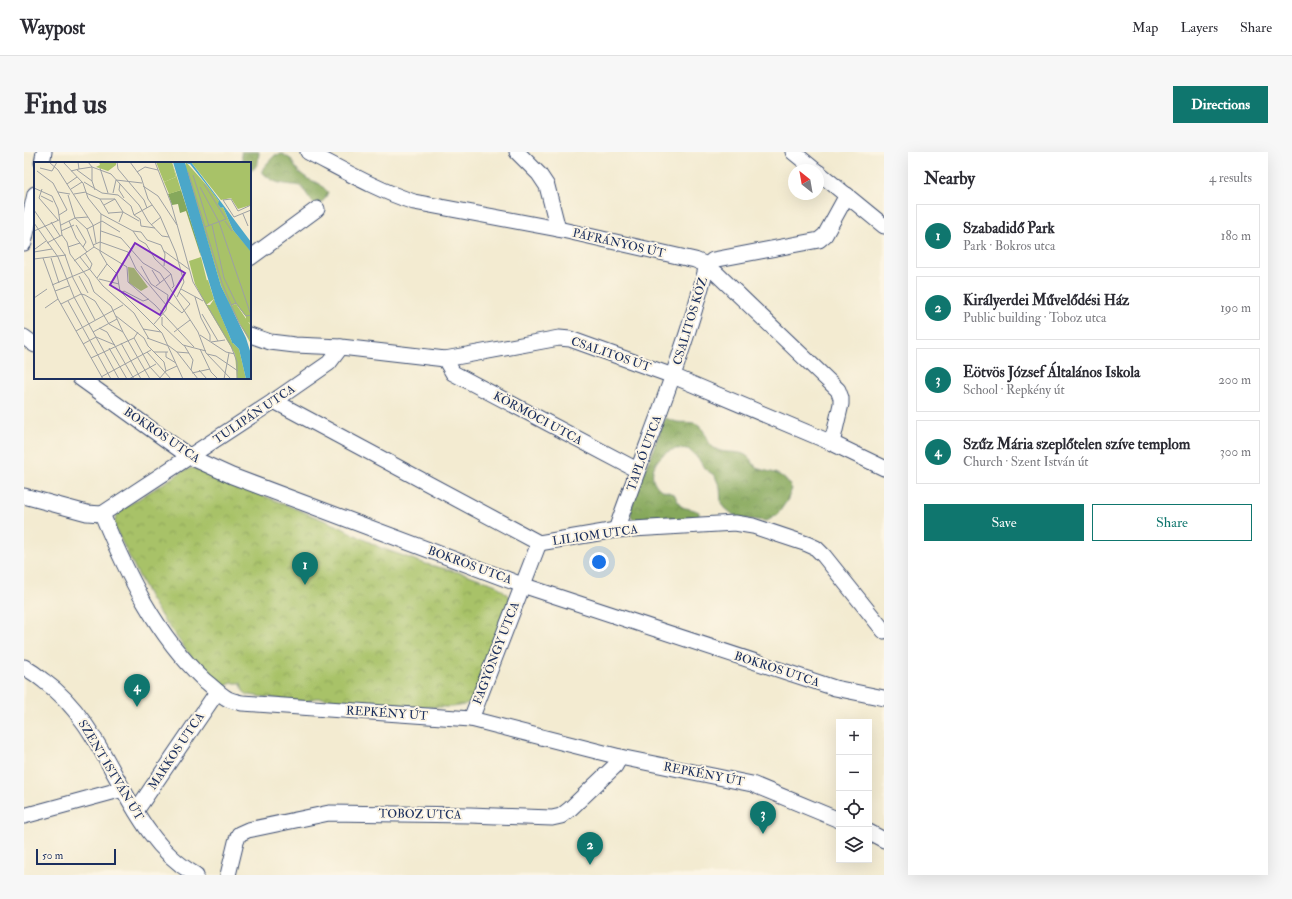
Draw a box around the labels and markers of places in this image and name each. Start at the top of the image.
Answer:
pin: 1 [292,552,318,585]
pin: 4 [124,674,150,707]
pin: 3 [750,801,776,834]
pin: 2 [577,832,603,865]

